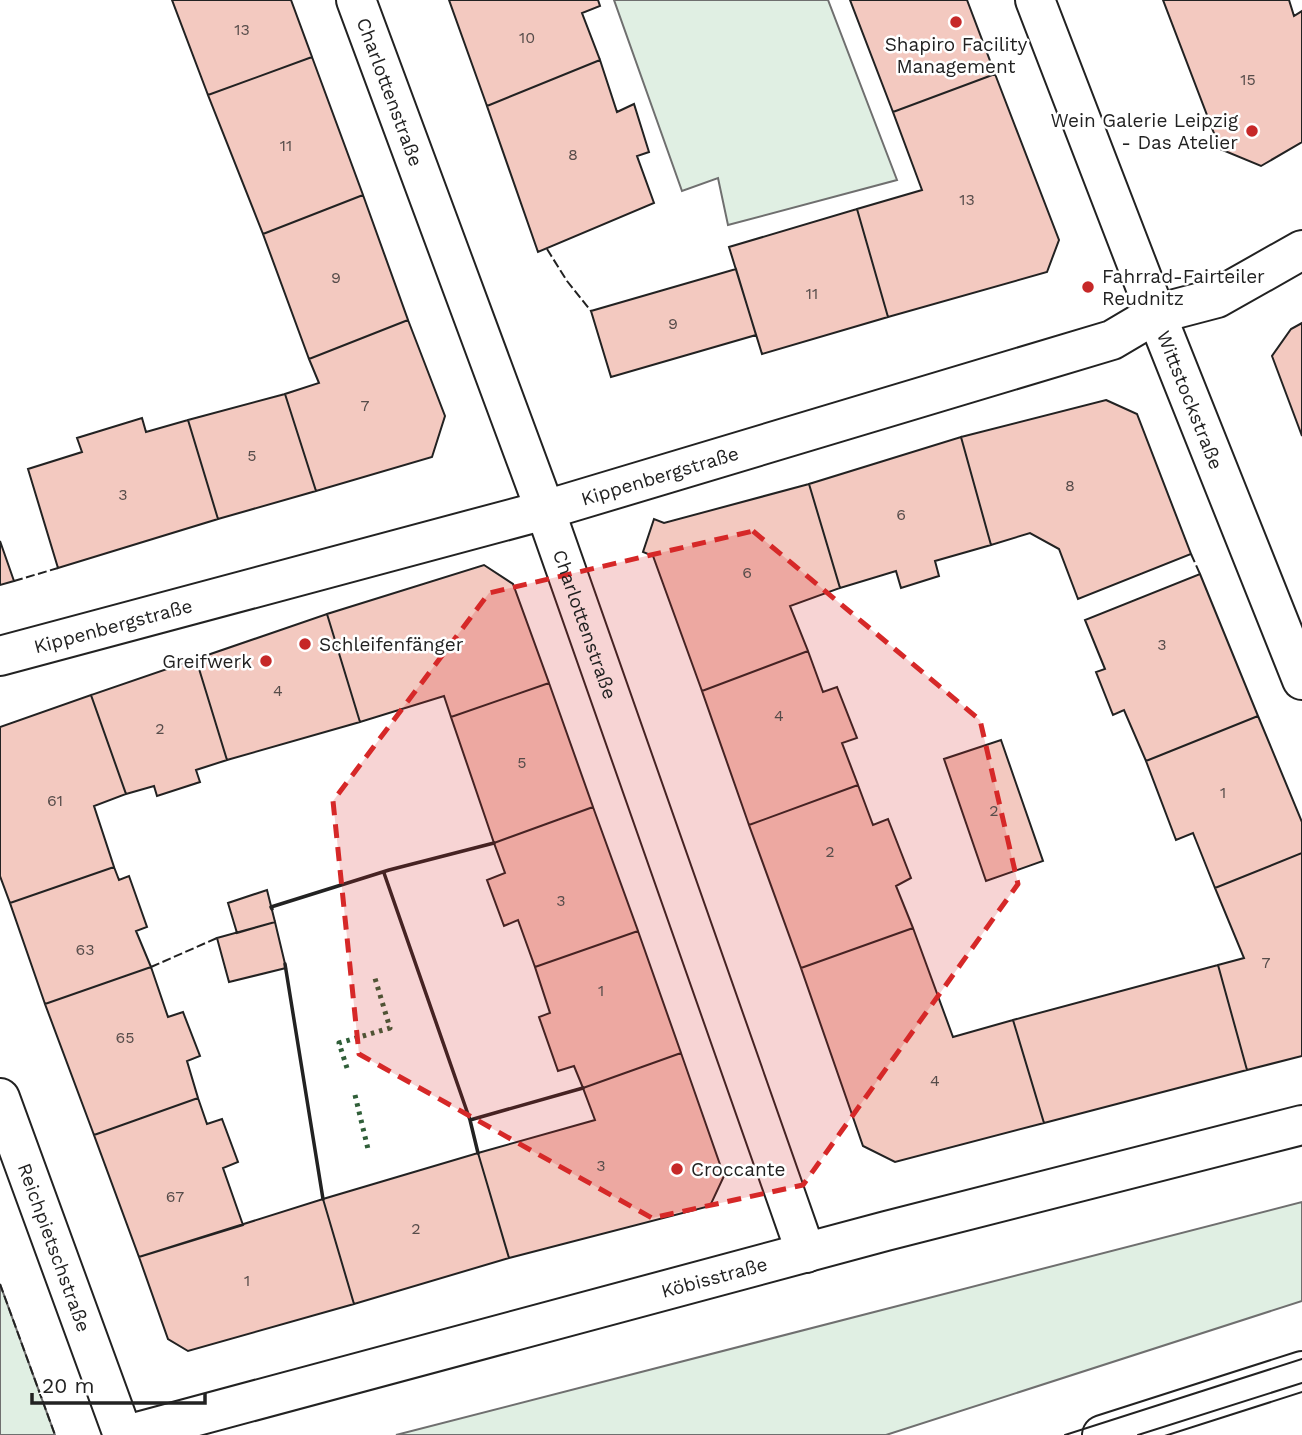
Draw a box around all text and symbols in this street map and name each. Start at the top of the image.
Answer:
street label: Charlottenstraße [352,14,428,169]
marker: Shapiro Facility Management [948,14,964,30]
house number: 13 [234,20,250,39]
house number: 10 [519,28,535,47]
place label: Shapiro Facility Management [885,33,1028,78]
house number: 15 [1240,70,1256,89]
place label: Wein Galerie Leipzig - Das Atelier [1050,109,1239,154]
marker: Wein Galerie Leipzig - Das Atelier [1244,123,1260,139]
house number: 11 [280,136,292,155]
house number: 8 [568,145,578,164]
house number: 13 [959,190,975,209]
place label: Fahrrad-Fairteiler Reudnitz [1102,265,1265,310]
house number: 9 [331,268,341,287]
marker: Fahrrad-Fairteiler Reudnitz [1080,279,1096,295]
house number: 11 [806,284,818,303]
house number: 9 [668,314,678,333]
street label: Wittstockstraße [1152,327,1228,473]
house number: 7 [361,396,370,415]
street label: Kippenbergstraße [578,441,741,510]
house number: 5 [247,446,257,465]
house number: 8 [1065,476,1075,495]
house number: 3 [118,485,128,504]
house number: 6 [896,505,906,524]
street label: Charlottenstraße [548,546,622,702]
house number: 6 [742,563,752,582]
street label: Kippenbergstraße [31,593,195,658]
place label: Schleifenfänger [319,633,464,656]
house number: 3 [1157,635,1167,654]
marker: Schleifenfänger [297,636,313,652]
place label: Greifwerk [162,650,252,673]
marker: Greifwerk [258,653,274,669]
house number: 4 [273,681,283,700]
house number: 4 [774,706,784,725]
house number: 2 [155,719,165,738]
house number: 5 [517,753,527,772]
house number: 1 [1220,783,1226,802]
house number: 61 [47,791,63,810]
house number: 2 [989,801,999,820]
house number: 2 [825,842,835,861]
house number: 3 [556,891,566,910]
house number: 63 [75,940,95,959]
house number: 7 [1262,953,1271,972]
house number: 1 [598,981,604,1000]
house number: 65 [115,1028,135,1047]
house number: 4 [930,1071,940,1090]
house number: 3 [596,1156,606,1175]
place label: Croccante [691,1158,785,1181]
street label: Reichpietschstraße [13,1160,96,1335]
marker: Croccante [669,1161,685,1177]
house number: 67 [166,1187,184,1206]
house number: 2 [411,1219,421,1238]
street label: Köbisstraße [659,1252,770,1302]
house number: 1 [244,1271,250,1290]
scale bar [32,1362,205,1406]
text: 20 m [42,1373,94,1398]

